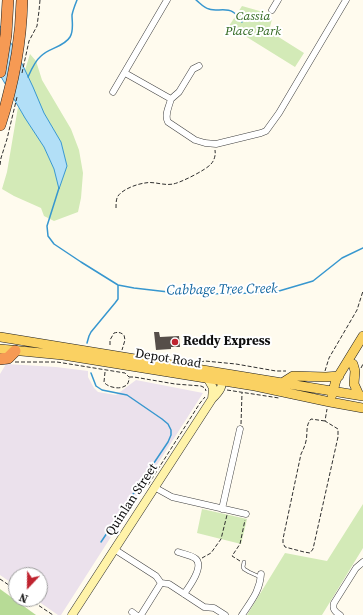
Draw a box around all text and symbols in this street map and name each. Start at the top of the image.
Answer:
park label: Cassia Place Park [225,9,281,40]
water label: Cabbage Tree Creek [166,281,278,299]
place label: Reddy Express [183,334,270,350]
marker: Reddy Express [170,337,180,347]
street label: Depot Road [134,346,202,372]
street label: Quinlan Street [103,461,161,539]
north arrow [8,567,48,607]
text: N [17,589,30,606]

